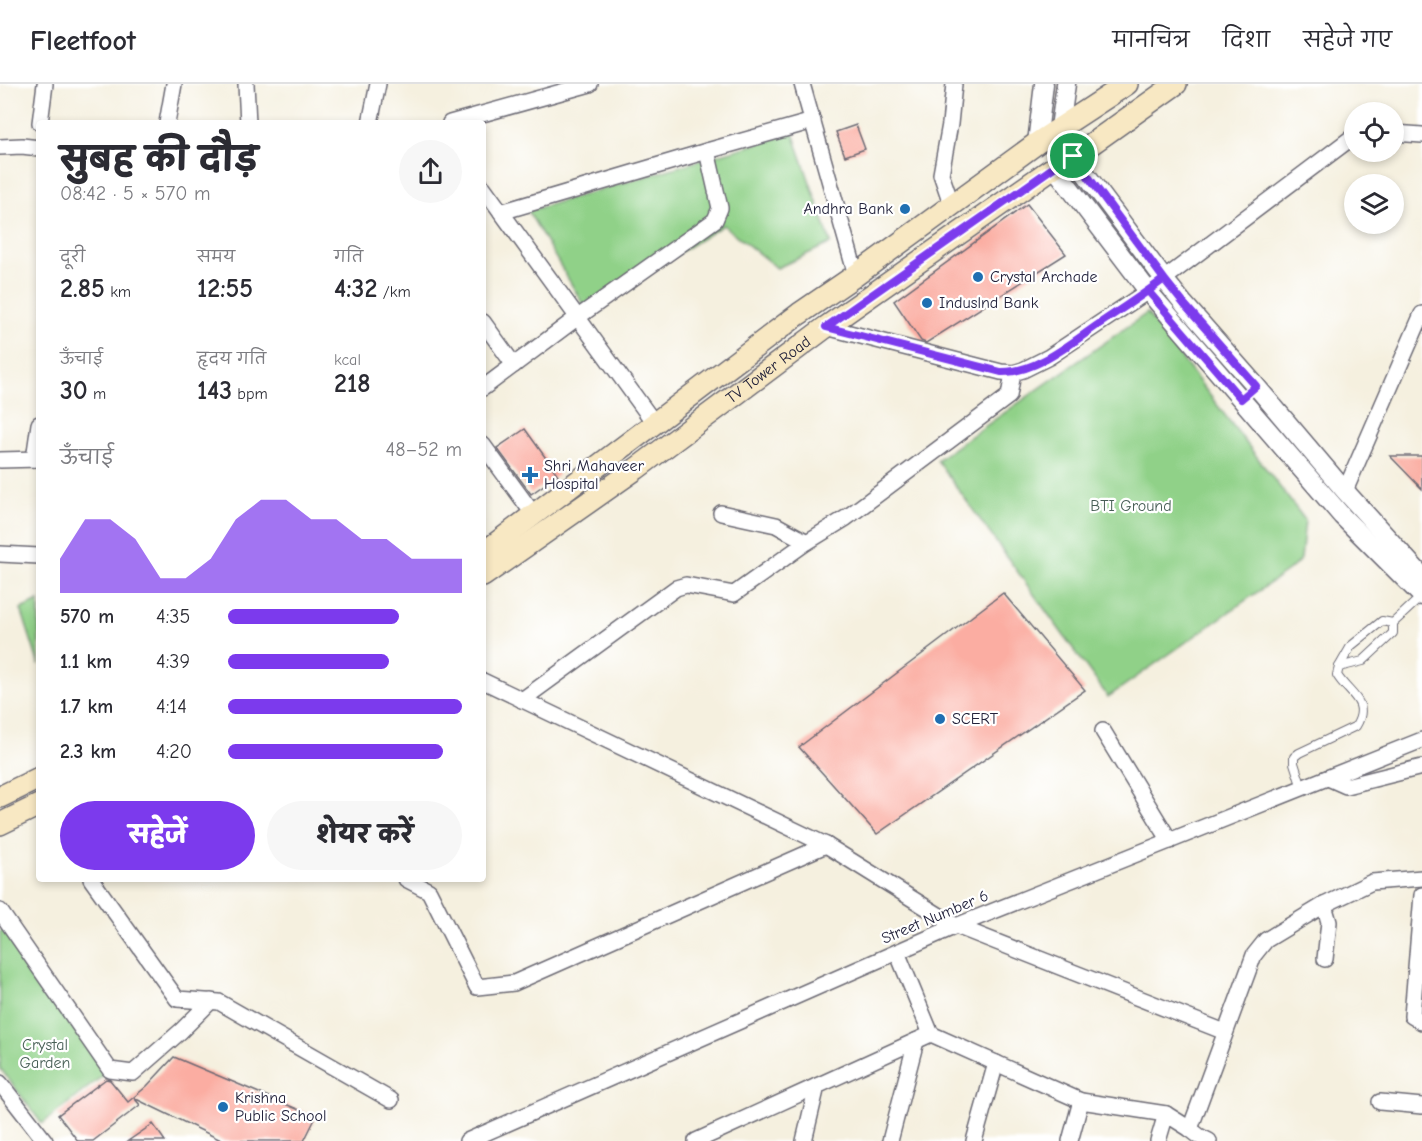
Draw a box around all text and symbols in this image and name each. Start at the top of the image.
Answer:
text: Fleetfoot [30,25,136,57]
text: मानचित्र [1112,28,1190,52]
text: दिशा [1223,28,1270,52]
text: सहेजे गए [1303,28,1392,52]
map controls [1344,102,1404,234]
button: locate [1344,102,1404,162]
pin [1047,130,1098,181]
icon: arrive [1056,139,1089,172]
text: सुबह की दौड़ [60,140,258,178]
button: share [399,140,462,203]
button: layers [1344,174,1404,234]
text: 08:42 · 5 × 570 m [60,182,211,205]
place label: Andhra Bank [803,200,893,218]
marker: Andhra Bank [898,202,912,216]
text: दूरी [60,248,85,266]
text: समय [197,248,235,266]
text: गति [334,248,363,266]
place label: Crystal Archade [990,268,1097,286]
marker: Crystal Archade [971,270,985,284]
text: 2.85 [60,274,105,304]
text: 12:55 [197,274,253,304]
text: 4:32 [334,274,377,304]
text: km [105,283,131,301]
text: /km [377,283,411,301]
place label: Induslnd Bank [939,294,1039,312]
marker: Induslnd Bank [920,296,934,310]
street label: TV Tower Road [723,333,814,408]
text: ऊँचाई [60,350,103,368]
text: हृदय गति [197,350,266,368]
text: kcal [334,351,361,369]
text: 218 [334,369,370,399]
text: 30 [60,376,88,406]
text: 143 [197,376,232,406]
text: m [88,385,106,403]
text: bpm [232,385,268,403]
text: 48–52 m [386,438,462,461]
text: ऊँचाई [60,446,114,469]
place label: Shri Mahaveer Hospital [544,457,645,493]
marker: Shri Mahaveer Hospital [521,466,539,484]
park label: BTI Ground [1090,497,1172,515]
text: 570 m [60,605,114,628]
text: 4:35 [156,605,190,628]
text: 1.1 km [60,650,112,673]
text: 4:39 [156,650,190,673]
text: 1.7 km [60,695,113,718]
text: 4:14 [156,695,187,718]
place label: SCERT [952,710,999,728]
marker: SCERT [933,712,947,726]
text: 2.3 km [60,740,116,763]
text: 4:20 [156,740,192,763]
button: सहेजें [60,801,255,870]
button: शेयर करें [267,801,462,870]
street label: Street Number 6 [879,886,991,948]
park label: Crystal Garden [20,1036,70,1072]
place label: Krishna Public School [235,1089,326,1125]
marker: Krishna Public School [216,1100,230,1114]

